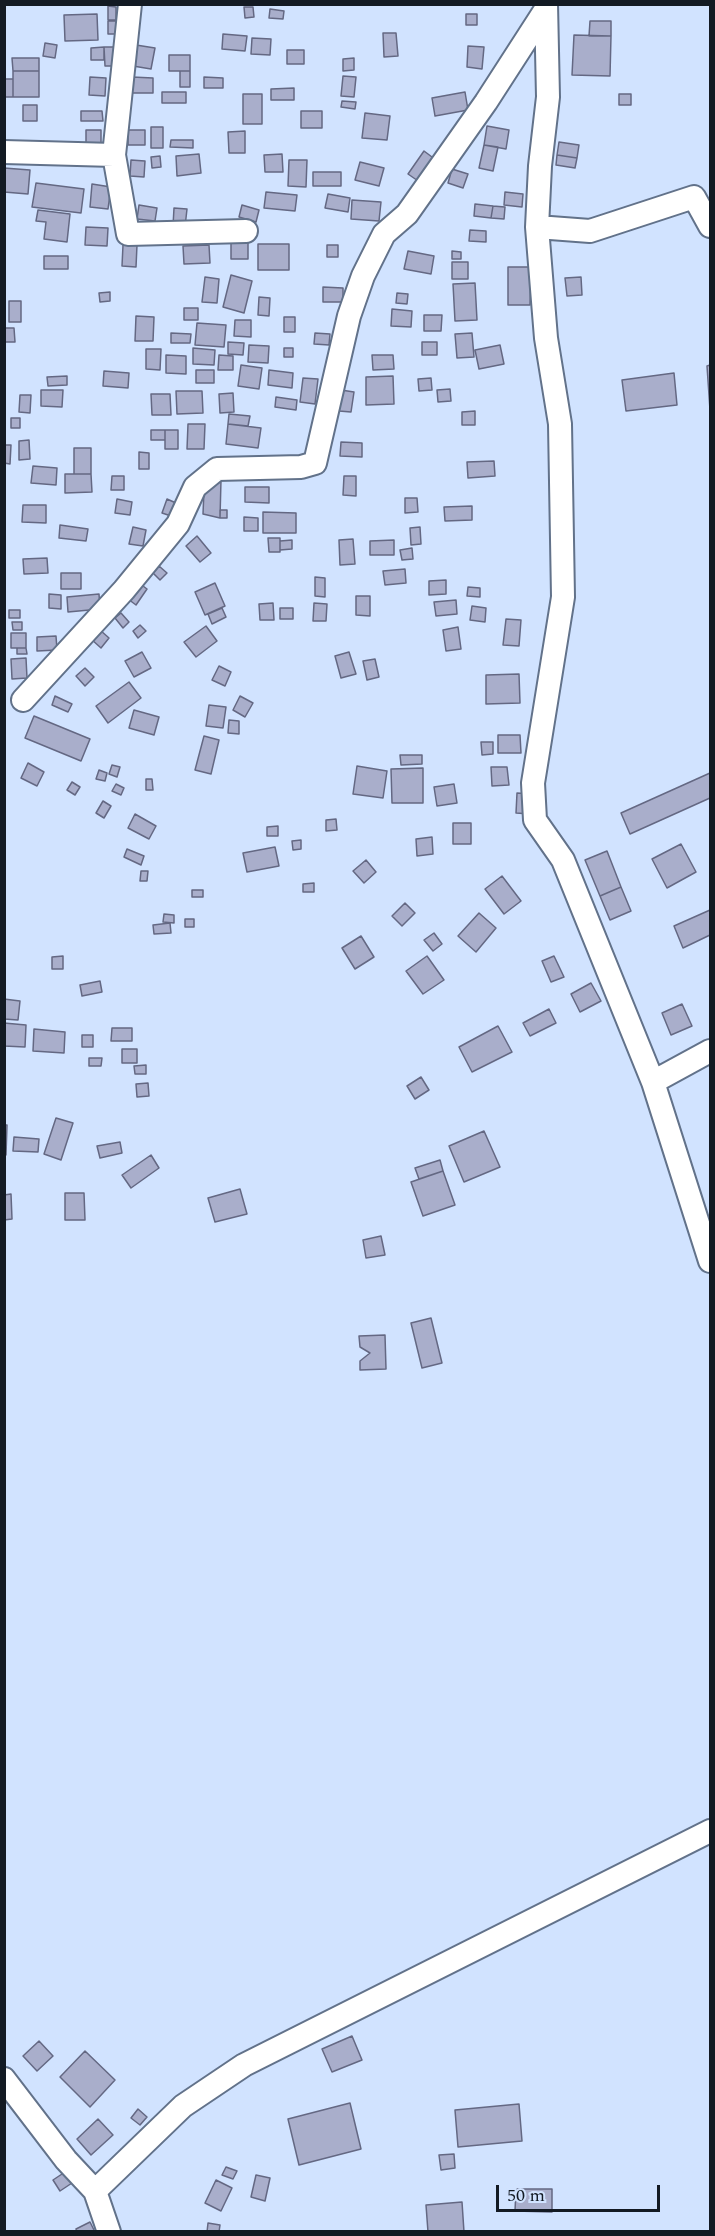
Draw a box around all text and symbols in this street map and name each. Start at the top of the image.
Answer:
scale bar [499,2173,662,2211]
text: 50 m [507,2182,545,2209]

